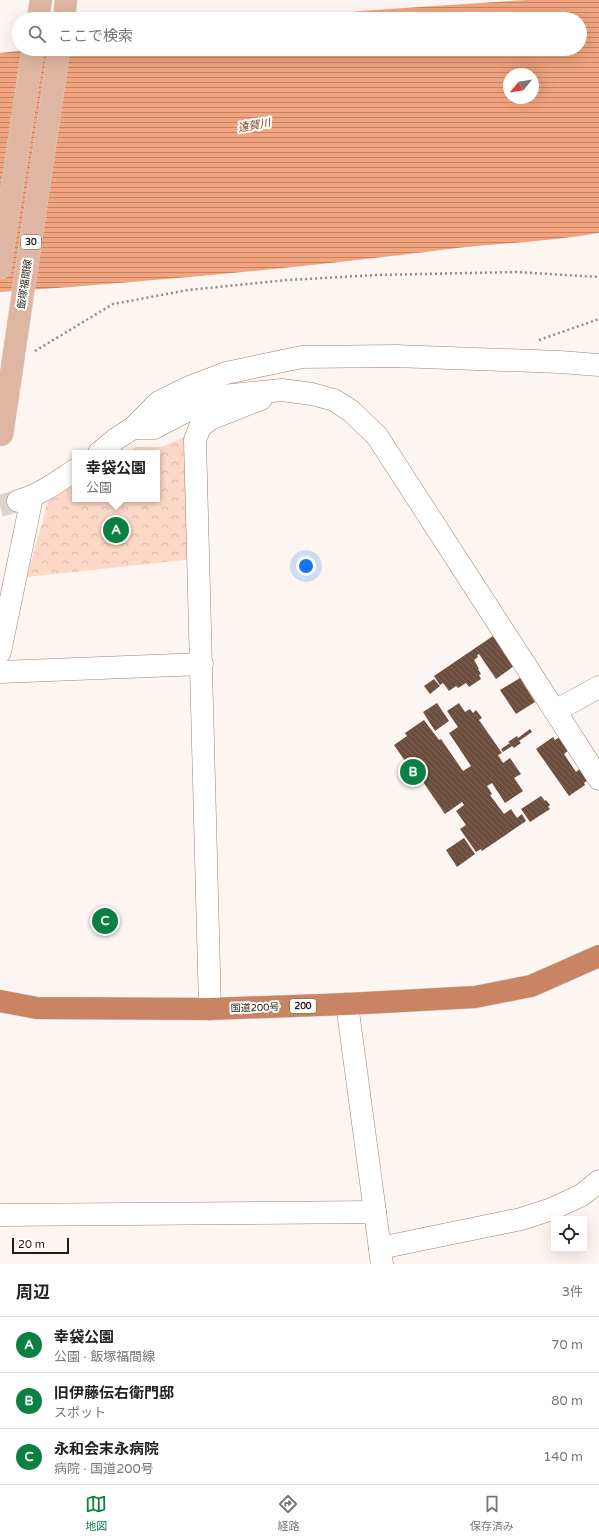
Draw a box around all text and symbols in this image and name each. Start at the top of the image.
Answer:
search box [12,12,587,56]
icon: search [26,23,48,45]
text: ここで検索 [58,27,133,45]
north arrow [503,68,539,104]
water label: 遠賀川 [237,116,272,135]
road number: 30 [21,235,41,249]
street label: 飯塚福間線 [16,259,34,310]
popup [72,450,160,502]
text: 幸袋公園 [86,459,146,477]
text: 公園 [86,480,112,496]
pin: A [103,515,129,545]
your location [296,556,316,576]
pin: B [400,757,426,787]
pin: C [92,906,118,936]
road number: 200 [290,999,316,1013]
street label: 国道200号 [230,1001,280,1015]
map controls [551,1216,587,1252]
button: locate [551,1216,587,1252]
scale bar [12,1236,69,1255]
text: 20 m [18,1238,45,1251]
text: 周辺 [16,1282,50,1303]
text: 3件 [562,1284,583,1300]
text: 幸袋公園 [54,1328,114,1346]
text: A [24,1337,34,1353]
text: 70 m [551,1337,583,1353]
text: 公園 · 飯塚福間線 [54,1349,155,1365]
text: 旧伊藤伝右衛門邸 [54,1384,174,1402]
text: B [24,1393,34,1409]
text: 80 m [551,1393,583,1409]
text: スポット [54,1405,106,1421]
text: 永和会末永病院 [54,1440,159,1458]
text: C [24,1449,34,1465]
text: 140 m [543,1449,583,1465]
text: 病院 · 国道200号 [54,1461,154,1477]
tab: 地図 [85,1493,107,1533]
tab: 経路 [277,1493,299,1533]
tab: 保存済み [470,1493,514,1533]

